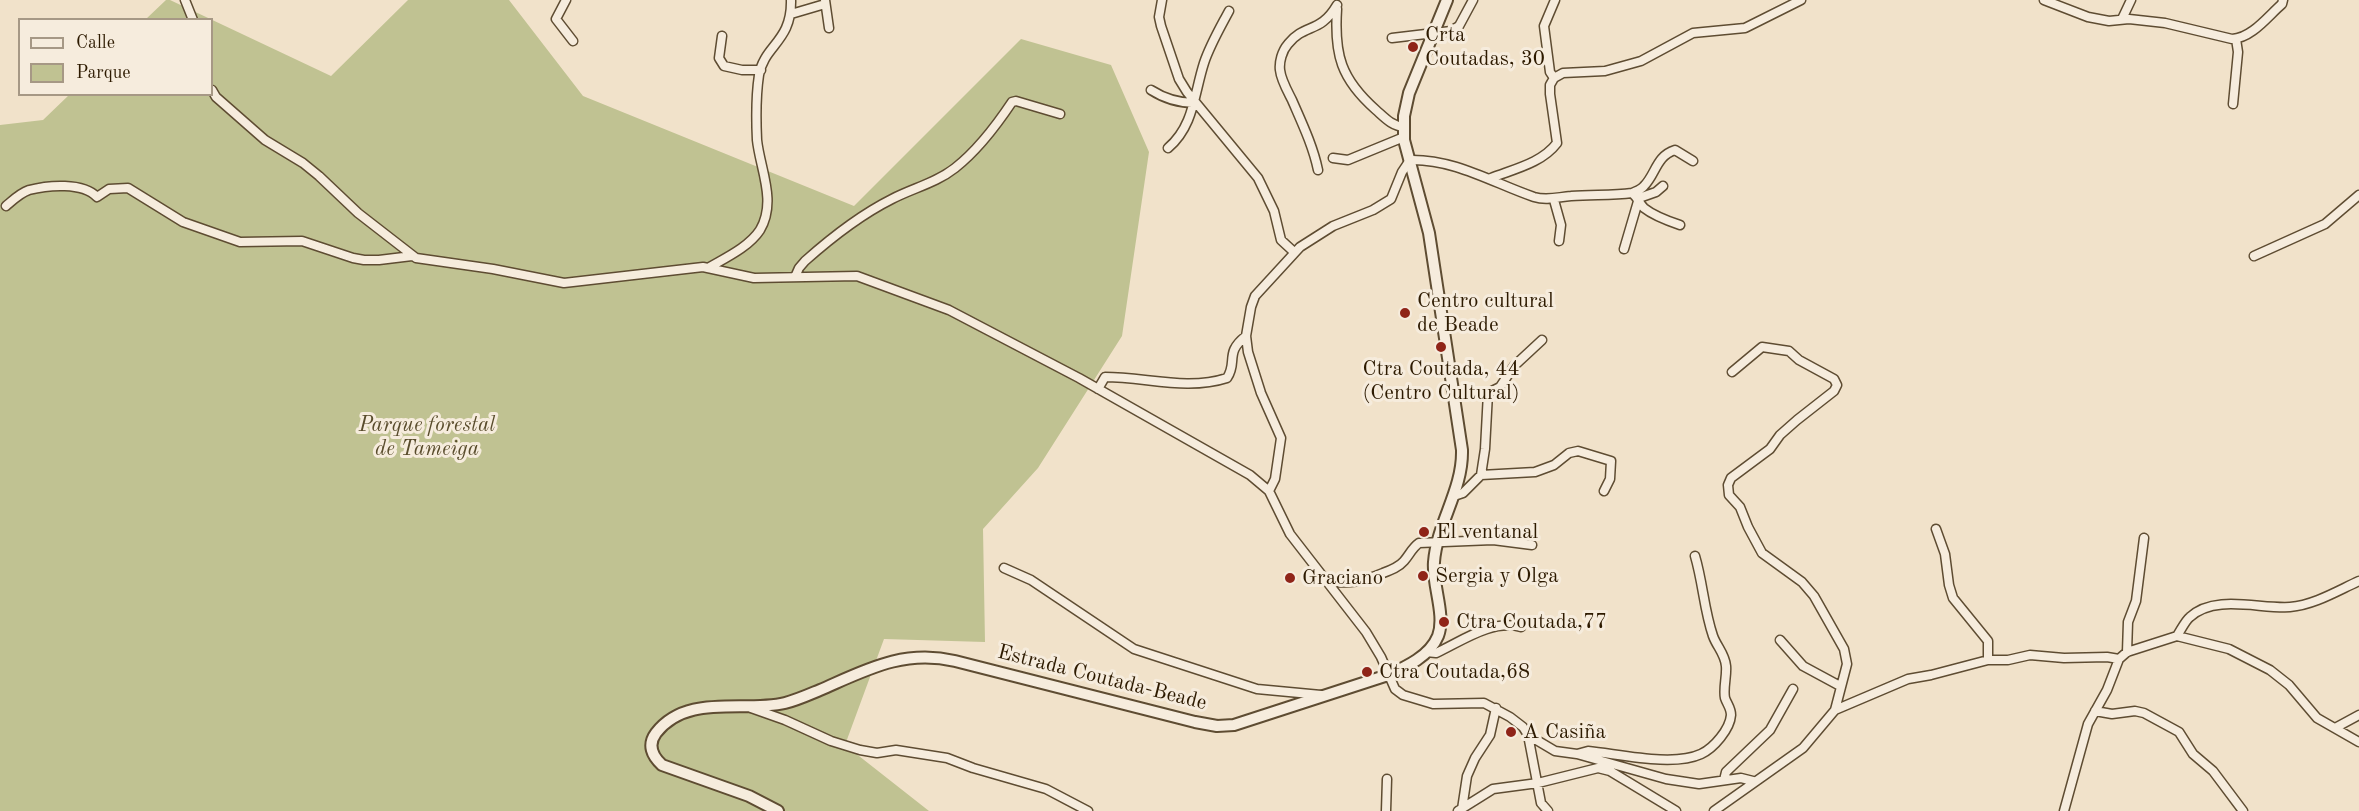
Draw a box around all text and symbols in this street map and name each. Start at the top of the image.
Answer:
legend [18,18,213,96]
place label: Crta Coutadas, 30 [1425,22,1545,72]
text: Calle [76,34,115,52]
marker: Crta Coutadas, 30 [1406,40,1420,54]
text: Parque [76,64,131,82]
place label: Centro cultural de Beade [1417,288,1554,338]
marker: Centro cultural de Beade [1398,306,1412,320]
marker: Ctra Coutada, 44 (Centro Cultural) [1434,340,1448,354]
place label: Ctra Coutada, 44 (Centro Cultural) [1362,356,1520,406]
park label: Parque forestal de Tameiga [359,412,495,462]
place label: El ventanal [1436,519,1538,545]
marker: El ventanal [1417,525,1431,539]
place label: Sergia y Olga [1435,563,1559,589]
place label: Graciano [1302,565,1383,591]
marker: Sergia y Olga [1416,569,1430,583]
marker: Graciano [1283,571,1297,585]
place label: Ctra Coutada,77 [1456,609,1607,635]
marker: Ctra Coutada,77 [1437,615,1451,629]
street label: Estrada Coutada-Beade [995,640,1209,716]
place label: Ctra Coutada,68 [1379,659,1530,685]
marker: Ctra Coutada,68 [1360,665,1374,679]
place label: A Casiña [1523,719,1606,745]
marker: A Casiña [1504,725,1518,739]

